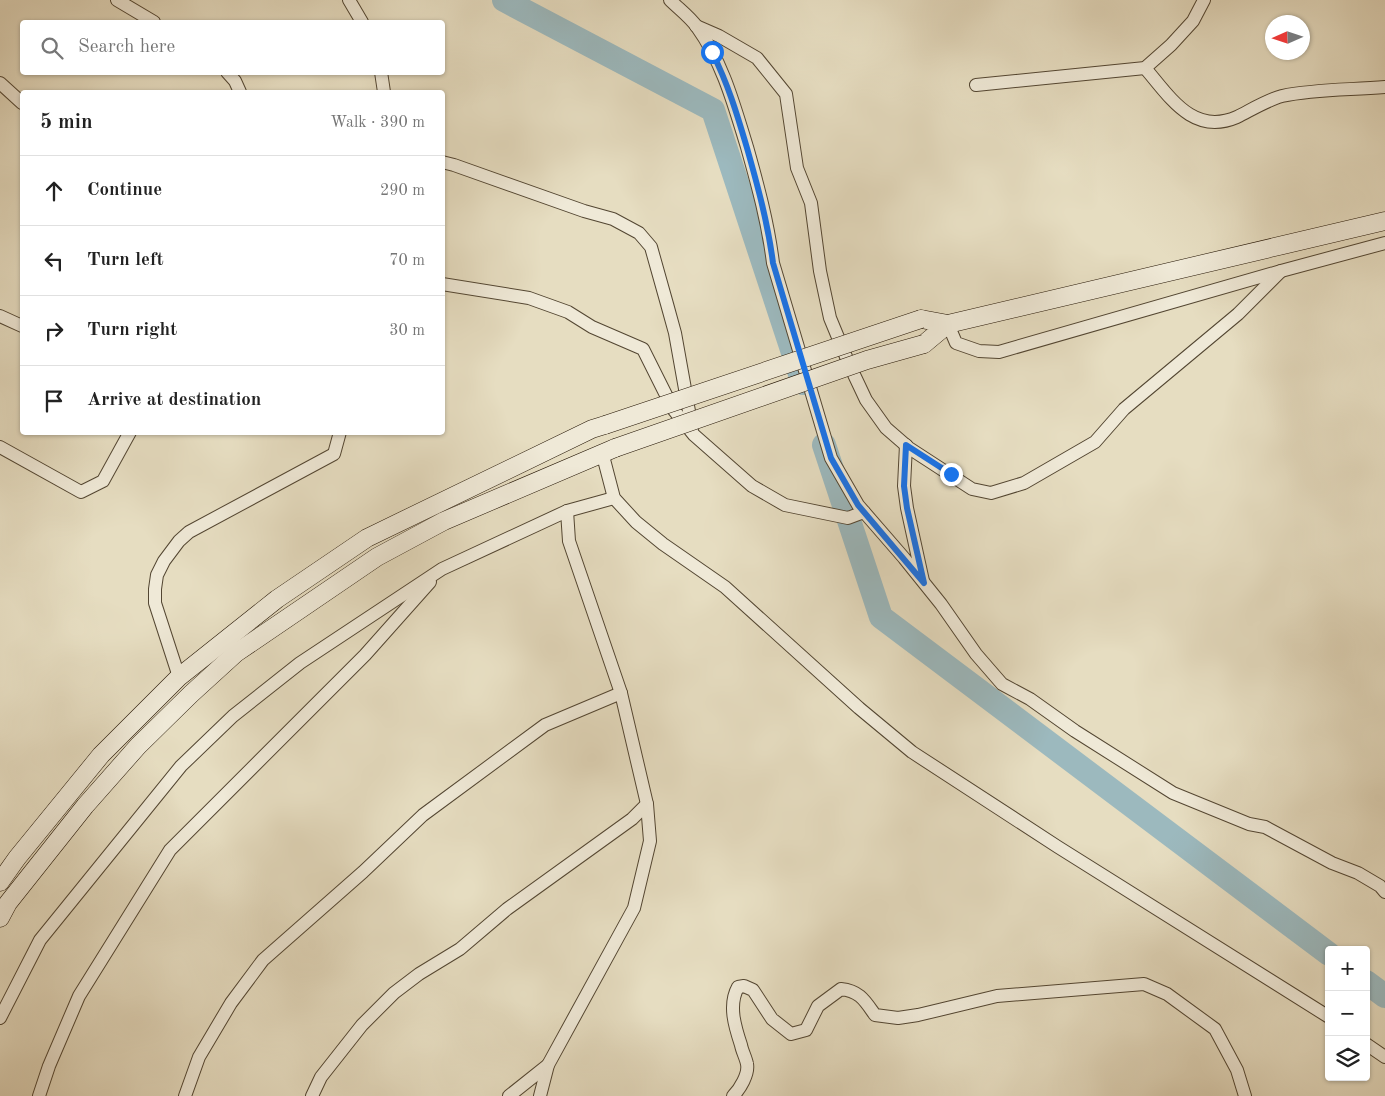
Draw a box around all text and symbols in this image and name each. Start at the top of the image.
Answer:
north arrow [1265,15,1310,60]
search box [20,20,445,75]
icon: search [38,34,66,62]
text: Search here [78,38,175,57]
route start [701,41,724,64]
text: 5 min [40,112,93,133]
text: Walk · 390 m [330,115,425,131]
icon: ahead [40,177,68,205]
text: Continue [87,181,162,200]
text: 290 m [380,183,425,199]
icon: left [40,247,68,275]
text: Turn left [87,251,164,270]
text: 70 m [389,253,425,269]
icon: right [40,317,68,345]
text: Turn right [87,321,177,340]
text: 30 m [389,323,425,339]
icon: arrive [40,387,68,415]
text: Arrive at destination [87,391,261,410]
route end [940,463,963,486]
map controls [1325,946,1370,1081]
button: + [1325,946,1370,991]
button: − [1325,991,1370,1036]
button: layers [1325,1036,1370,1081]

